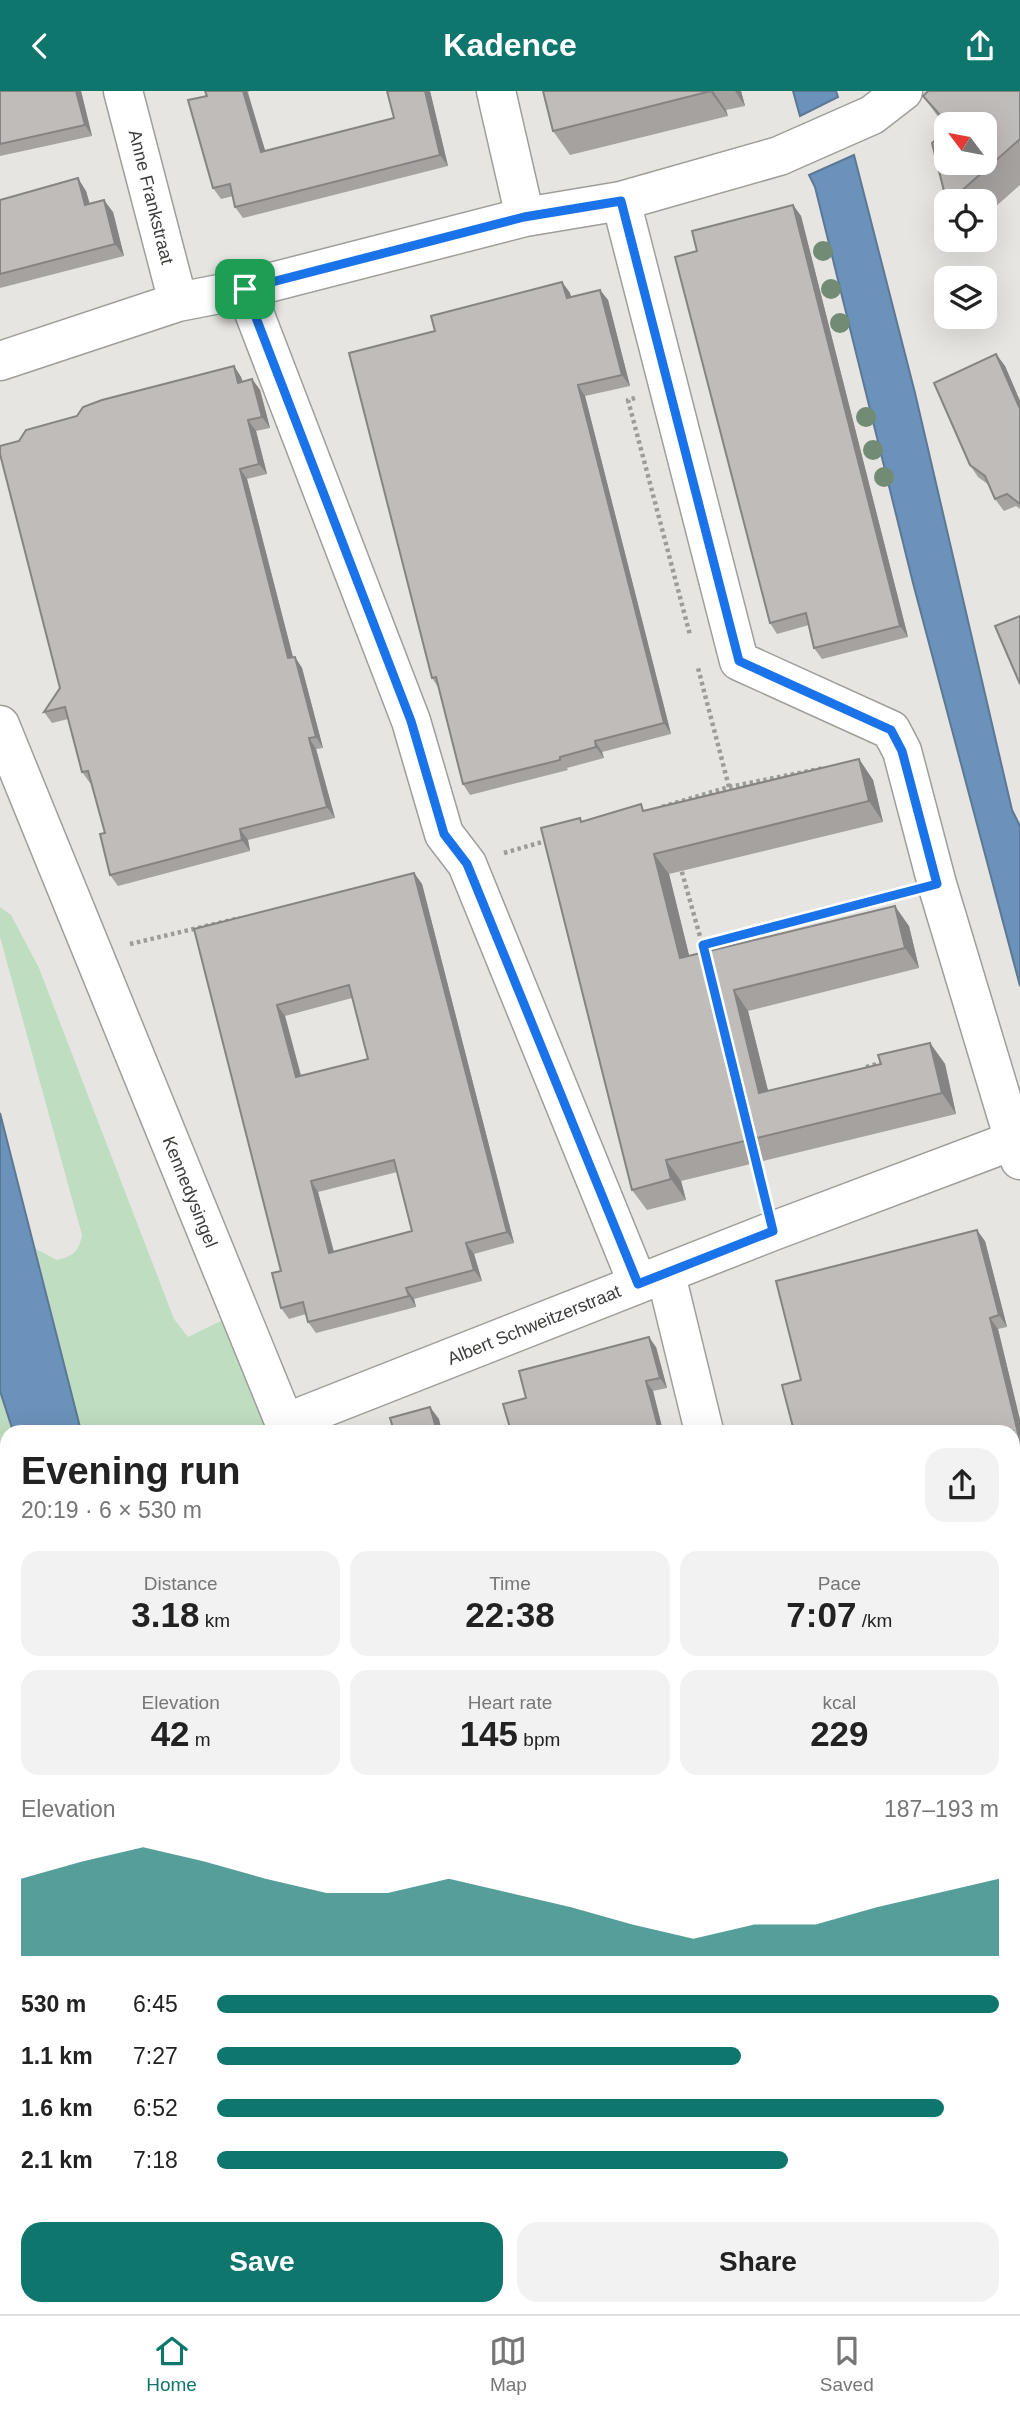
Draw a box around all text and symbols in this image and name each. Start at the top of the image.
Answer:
icon: back [21,27,59,65]
text: Kadence [443,27,577,63]
icon: share [961,27,999,65]
north arrow [934,112,998,175]
map controls [934,112,997,329]
street label: Anne Frankstraat [125,128,177,266]
button: locate [934,189,997,252]
pin [215,259,275,319]
button: layers [934,266,997,329]
icon: arrive [226,270,264,308]
street label: Kennedysingel [159,1134,221,1250]
street label: Albert Schweitzerstraat [444,1281,624,1369]
button: share [925,1448,999,1522]
text: Evening run [21,1450,241,1492]
text: 20:19 · 6 × 530 m [21,1497,202,1523]
text: Distance [144,1573,218,1594]
text: Time [489,1573,531,1594]
text: Pace [818,1573,861,1594]
text: 3.18 [131,1595,199,1634]
text: 22:38 [465,1595,555,1634]
text: 7:07 [786,1595,856,1634]
text: km [199,1610,230,1631]
text: /km [856,1610,892,1631]
text: Elevation [142,1692,220,1713]
text: Heart rate [468,1692,552,1713]
text: kcal [822,1692,856,1713]
text: 42 [151,1714,190,1753]
text: 145 [460,1714,518,1753]
text: 229 [810,1714,869,1753]
text: m [190,1729,211,1750]
text: bpm [518,1729,560,1750]
text: Elevation [21,1796,116,1822]
text: 187–193 m [884,1796,999,1822]
text: 530 m [21,1991,86,2017]
text: 6:45 [133,1991,178,2017]
text: 1.1 km [21,2043,93,2069]
text: 7:27 [133,2043,178,2069]
text: 1.6 km [21,2095,93,2121]
text: 6:52 [133,2095,178,2121]
text: 2.1 km [21,2147,93,2173]
text: 7:18 [133,2147,178,2173]
button: Save [21,2222,503,2302]
button: Share [517,2222,999,2302]
tab: Home [146,2332,197,2396]
tab: Map [489,2332,527,2396]
tab: Saved [820,2332,874,2396]

